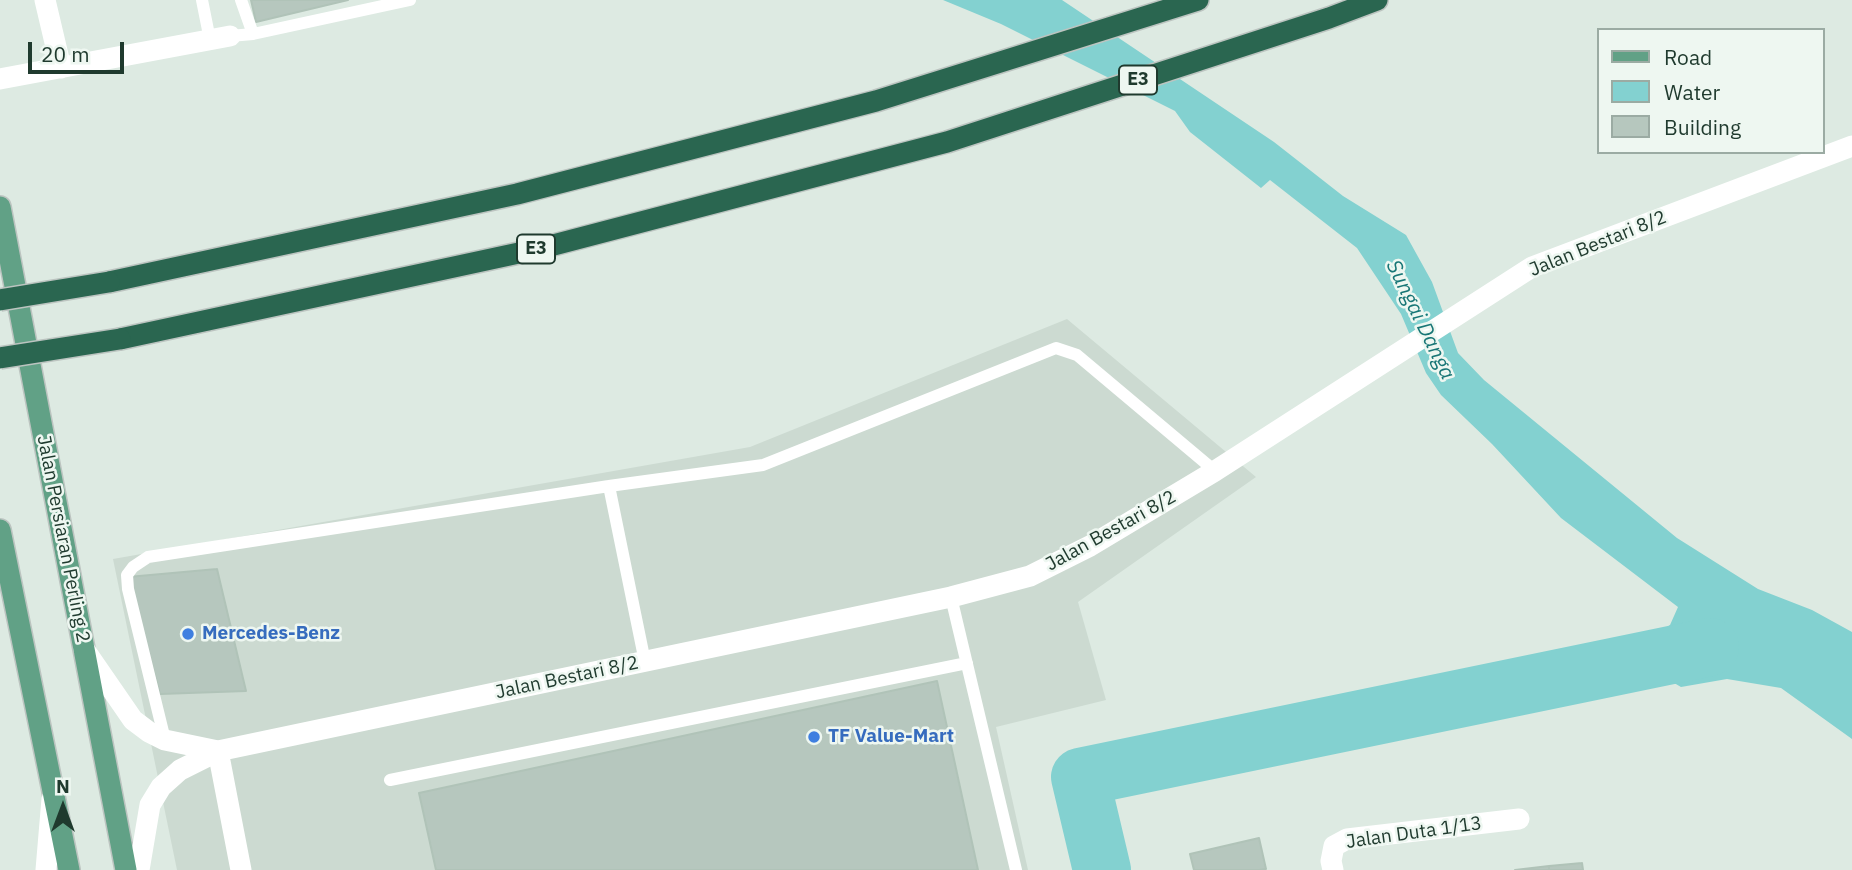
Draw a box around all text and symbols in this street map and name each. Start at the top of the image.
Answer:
scale bar [32,28,128,72]
legend [1596,28,1824,154]
text: 20 m [41,40,90,68]
text: Road [1664,43,1712,71]
road number: E3 [1119,66,1157,94]
text: Water [1664,78,1720,106]
text: Building [1664,113,1741,141]
street label: Jalan Bestari 8/2 [1526,206,1670,282]
road number: E3 [517,234,555,264]
water label: Sungai Danga [1380,256,1460,384]
street label: Jalan Persiaran Perling 2 [32,433,94,645]
street label: Jalan Bestari 8/2 [1042,486,1180,576]
place label: Mercedes-Benz [202,623,340,645]
marker: Mercedes-Benz [180,626,196,642]
street label: Jalan Bestari 8/2 [493,652,641,704]
place label: TF Value-Mart [828,726,954,748]
marker: TF Value-Mart [806,729,822,745]
north arrow [28,772,98,842]
text: N [56,774,70,798]
street label: Jalan Duta 1/13 [1345,812,1483,854]

